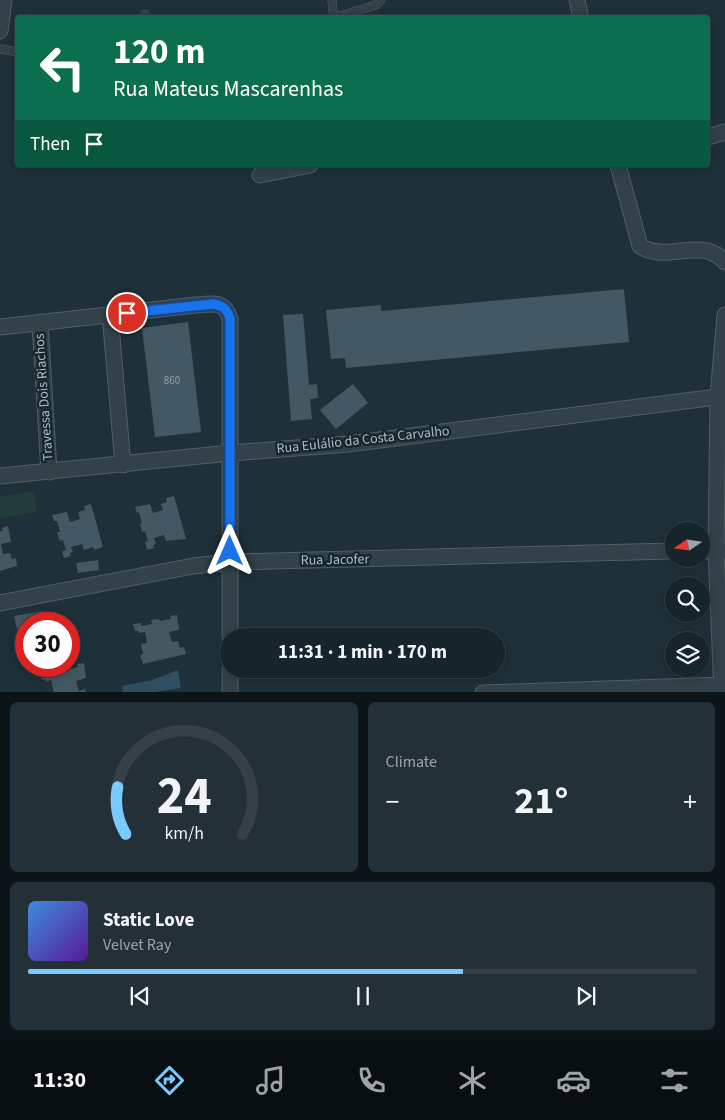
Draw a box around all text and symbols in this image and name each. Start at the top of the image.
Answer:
text: 120 m [113,27,205,77]
icon: left [30,35,95,100]
text: Rua Mateus Mascarenhas [113,73,343,105]
icon: arrive [80,130,108,158]
text: Then [30,131,70,158]
pin [106,292,148,334]
icon: arrive [113,299,141,327]
street label: Travessa Dois Riachos [30,332,58,461]
house number: 860 [164,373,180,388]
street label: Rua Eulálio da Costa Carvalho [275,421,451,459]
north arrow [665,522,710,568]
map controls [665,522,710,677]
position arrow [203,524,255,576]
street label: Rua Jacofer [301,549,370,571]
button: search [665,577,710,622]
speed limit sign: 30 [15,612,80,677]
button: layers [665,632,710,677]
text: 11:31 · 1 min · 170 m [278,639,447,666]
text: Climate [386,751,437,773]
text: 24 [156,760,211,834]
text: 21° [514,774,568,828]
text: − [386,782,399,822]
text: + [683,782,697,822]
text: km/h [164,821,204,846]
text: Static Love [103,907,194,934]
text: Velvet Ray [103,934,171,956]
icon: previous [126,982,154,1010]
icon: pause [349,982,377,1010]
icon: next [572,982,600,1010]
icon: directions [152,1063,187,1098]
icon: music [253,1063,288,1098]
icon: phone [354,1063,389,1098]
icon: climate [455,1063,490,1098]
icon: car [556,1063,591,1098]
icon: filters [657,1063,692,1098]
text: 11:30 [33,1064,86,1096]

